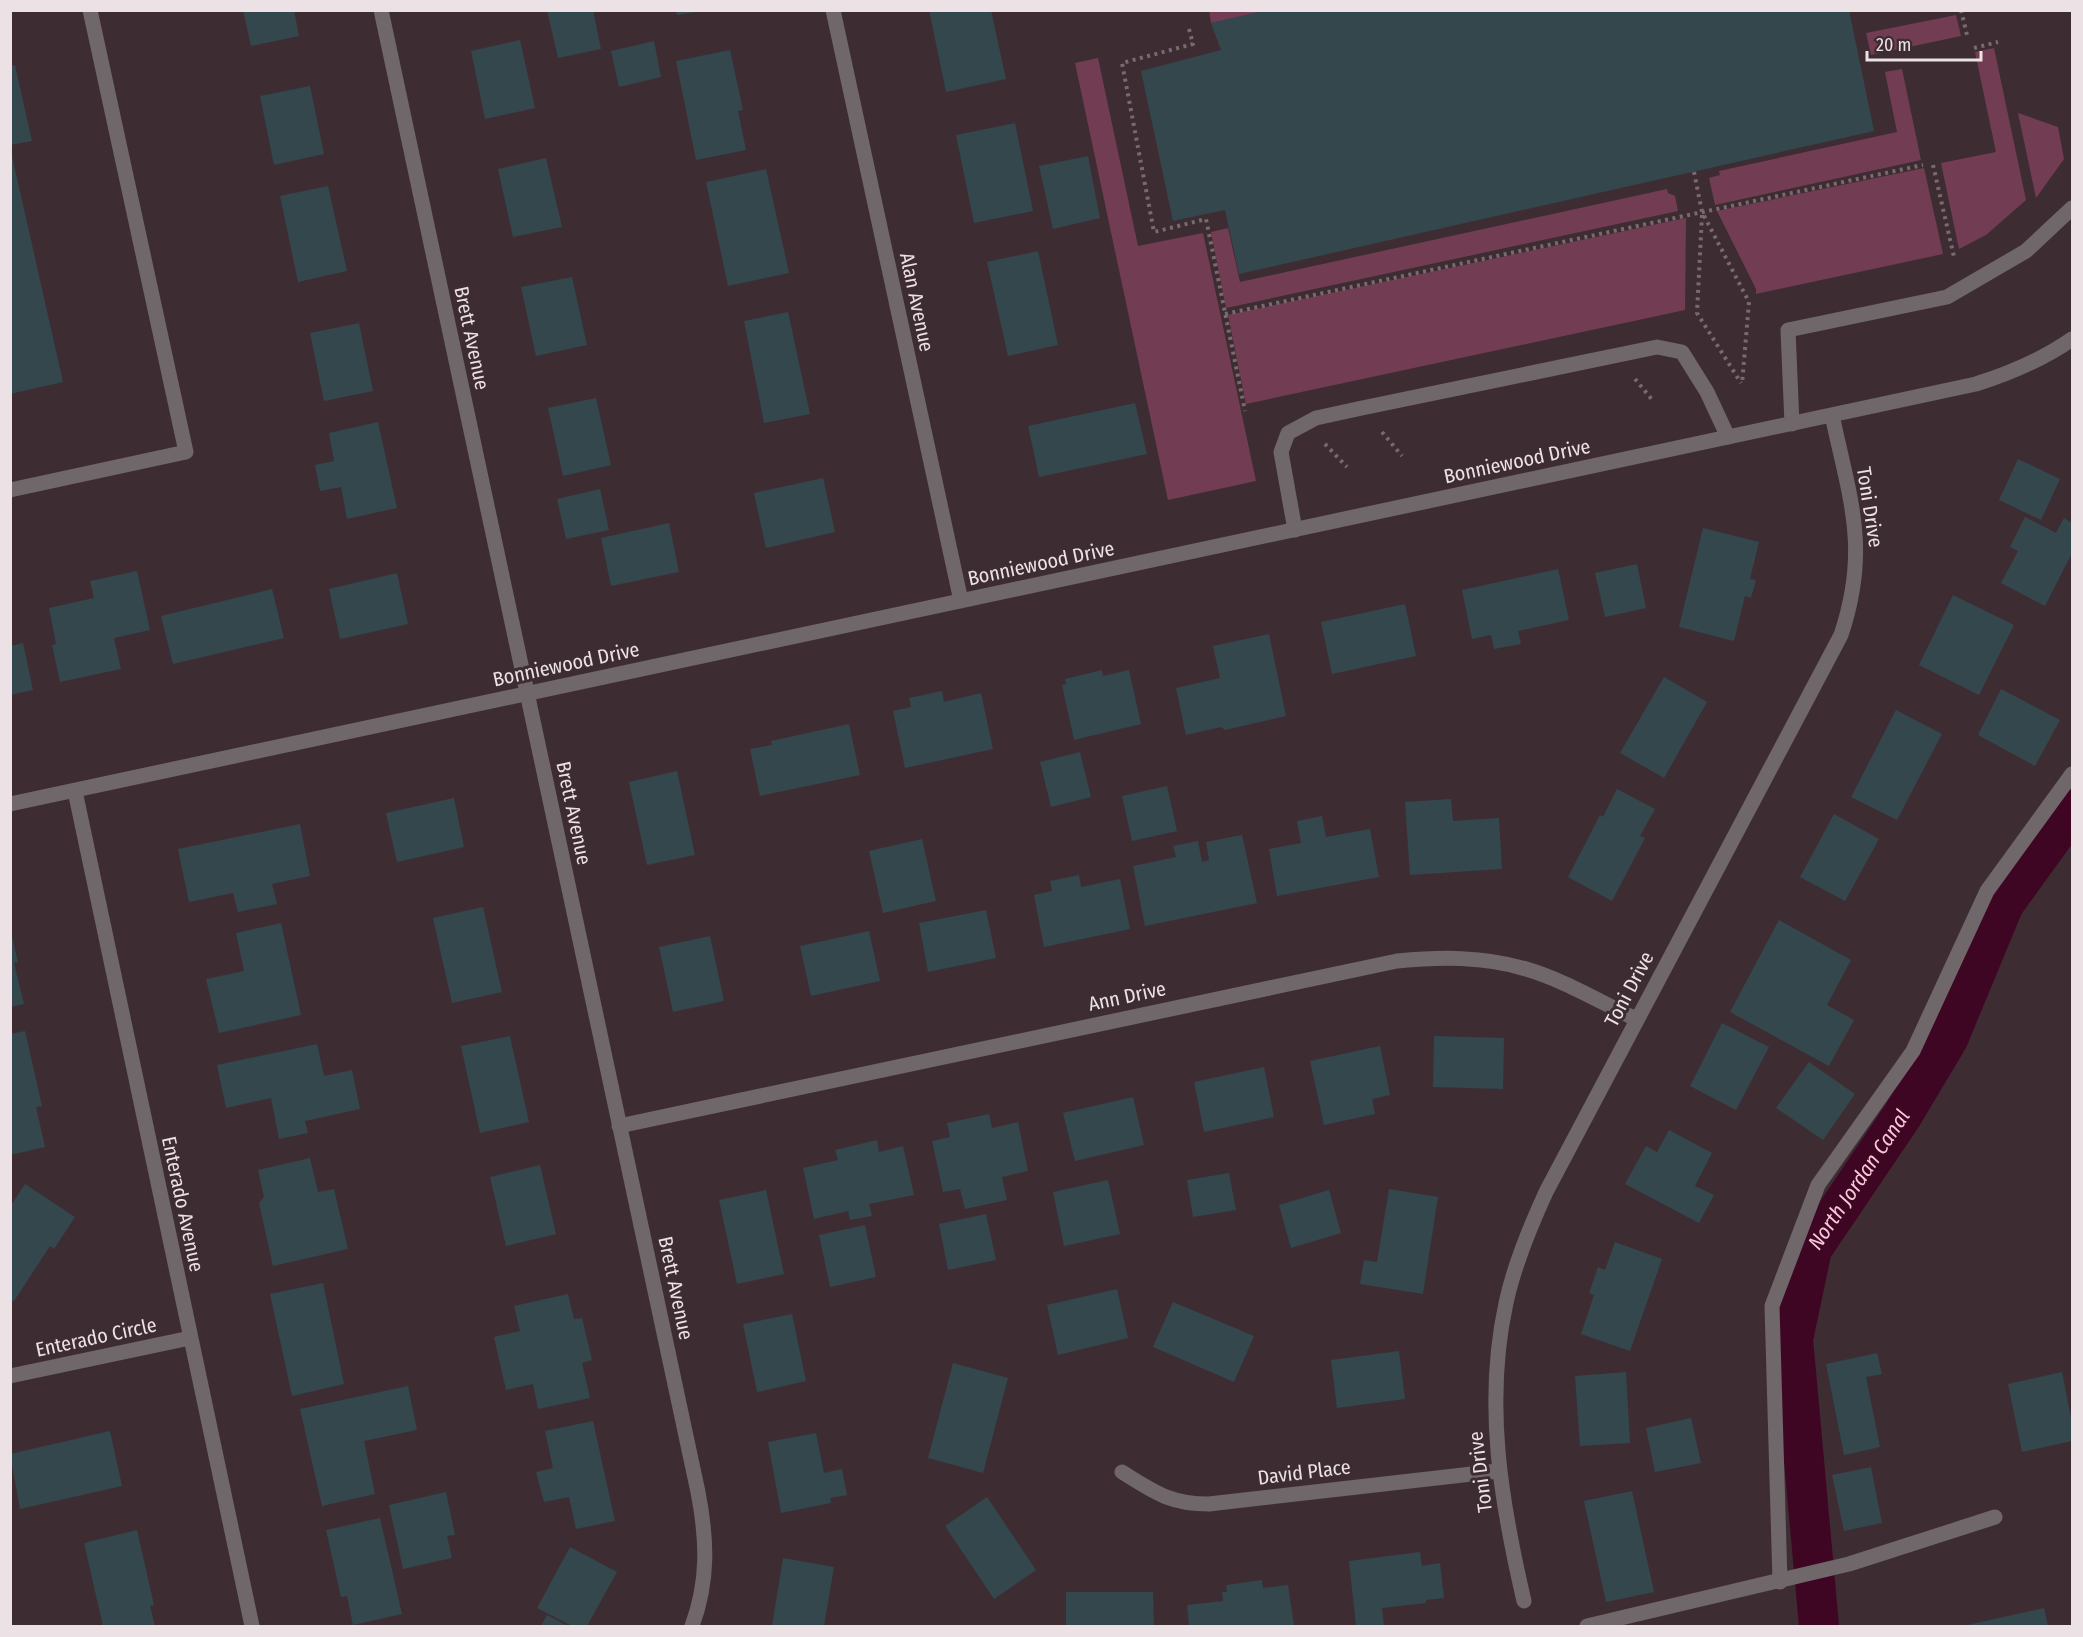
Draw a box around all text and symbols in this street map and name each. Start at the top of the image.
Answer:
scale bar [1867,24,1981,62]
text: 20 m [1876,34,1911,56]
street label: Alan Avenue [895,250,939,354]
street label: Brett Avenue [449,284,495,392]
street label: Bonniewood Drive [1441,434,1593,488]
street label: Toni Drive [1852,465,1888,549]
street label: Bonniewood Drive [965,536,1117,590]
street label: Bonniewood Drive [490,637,642,691]
street label: Brett Avenue [551,759,597,867]
street label: Toni Drive [1599,947,1659,1031]
street label: Ann Drive [1086,976,1168,1016]
water label: North Jordan Canal [1802,1105,1916,1255]
street label: Enterado Avenue [157,1134,209,1274]
street label: Brett Avenue [653,1234,699,1342]
street label: Enterado Circle [33,1312,159,1362]
street label: Toni Drive [1463,1430,1497,1514]
street label: David Place [1256,1454,1352,1490]

